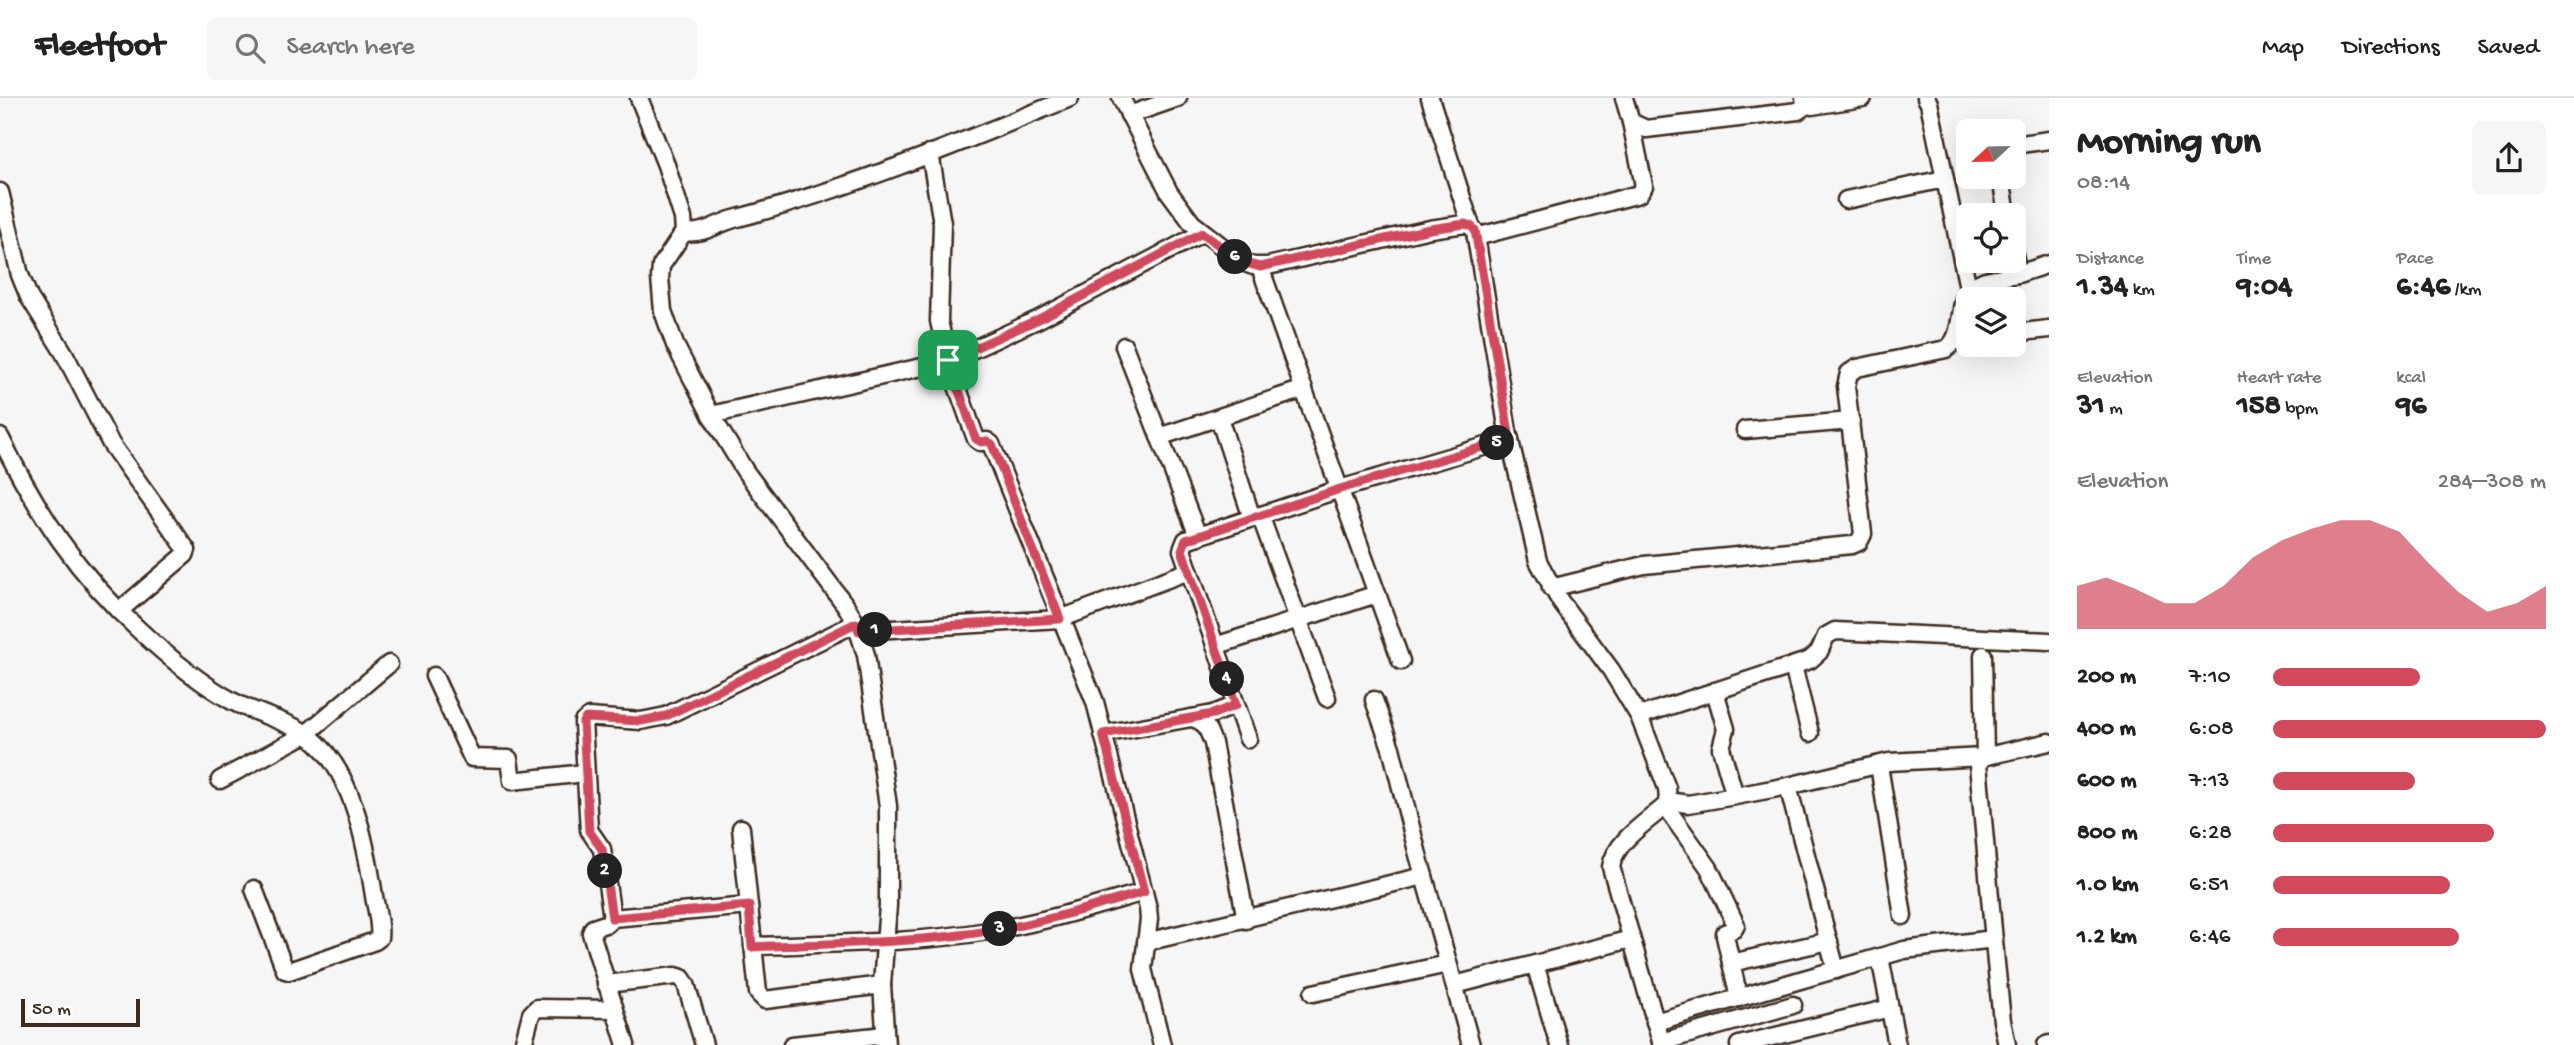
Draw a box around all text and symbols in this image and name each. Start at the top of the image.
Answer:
search box [207,17,697,80]
text: Fleetfoot [35,29,165,67]
icon: search [231,29,269,67]
text: Search here [287,33,415,64]
text: Map [2262,34,2304,63]
text: Directions [2342,34,2440,63]
text: Saved [2478,34,2539,63]
north arrow [1956,119,2026,189]
map controls [1956,119,2026,357]
button: share [2472,121,2546,195]
text: Morning run [2077,122,2261,166]
text: 08:14 [2077,170,2130,197]
button: locate [1956,203,2026,273]
pin: 6 [1218,240,1252,274]
text: 6 [1230,245,1239,268]
text: Distance [2077,248,2144,271]
text: Time [2237,248,2271,271]
text: Pace [2396,248,2434,271]
text: 1.34 [2077,271,2128,306]
text: 9:04 [2237,271,2292,306]
text: 6:46 [2396,271,2450,306]
text: km [2128,279,2155,302]
text: /km [2450,279,2481,302]
button: layers [1956,287,2026,357]
pin [918,330,978,390]
icon: arrive [929,341,967,379]
text: Elevation [2077,367,2153,390]
text: Heart rate [2237,367,2322,390]
text: kcal [2396,367,2426,390]
text: 31 [2077,390,2105,425]
text: 158 [2237,390,2281,425]
text: 96 [2396,390,2427,425]
text: m [2105,398,2123,421]
text: bpm [2281,398,2318,421]
pin: 5 [1480,426,1514,460]
text: 5 [1492,431,1502,454]
text: Elevation [2077,469,2168,496]
text: 284–308 m [2438,469,2546,496]
pin: 1 [858,612,892,648]
text: 1 [871,618,878,641]
pin: 4 [1210,662,1244,696]
text: 200 m [2077,664,2136,691]
text: 7:10 [2189,664,2231,691]
text: 4 [1222,667,1231,690]
text: 400 m [2077,716,2136,743]
text: 6:08 [2189,716,2234,743]
text: 600 m [2077,768,2137,795]
text: 7:13 [2189,768,2229,795]
text: 800 m [2077,820,2138,847]
text: 6:28 [2189,820,2232,847]
pin: 2 [588,854,622,888]
text: 2 [600,859,609,882]
text: 1.0 km [2077,872,2139,899]
text: 6:51 [2189,872,2229,899]
pin: 3 [982,912,1018,946]
text: 3 [995,917,1004,940]
text: 1.2 km [2077,924,2137,951]
text: 6:46 [2189,924,2230,951]
scale bar [21,996,140,1028]
text: 50 m [32,999,71,1022]

